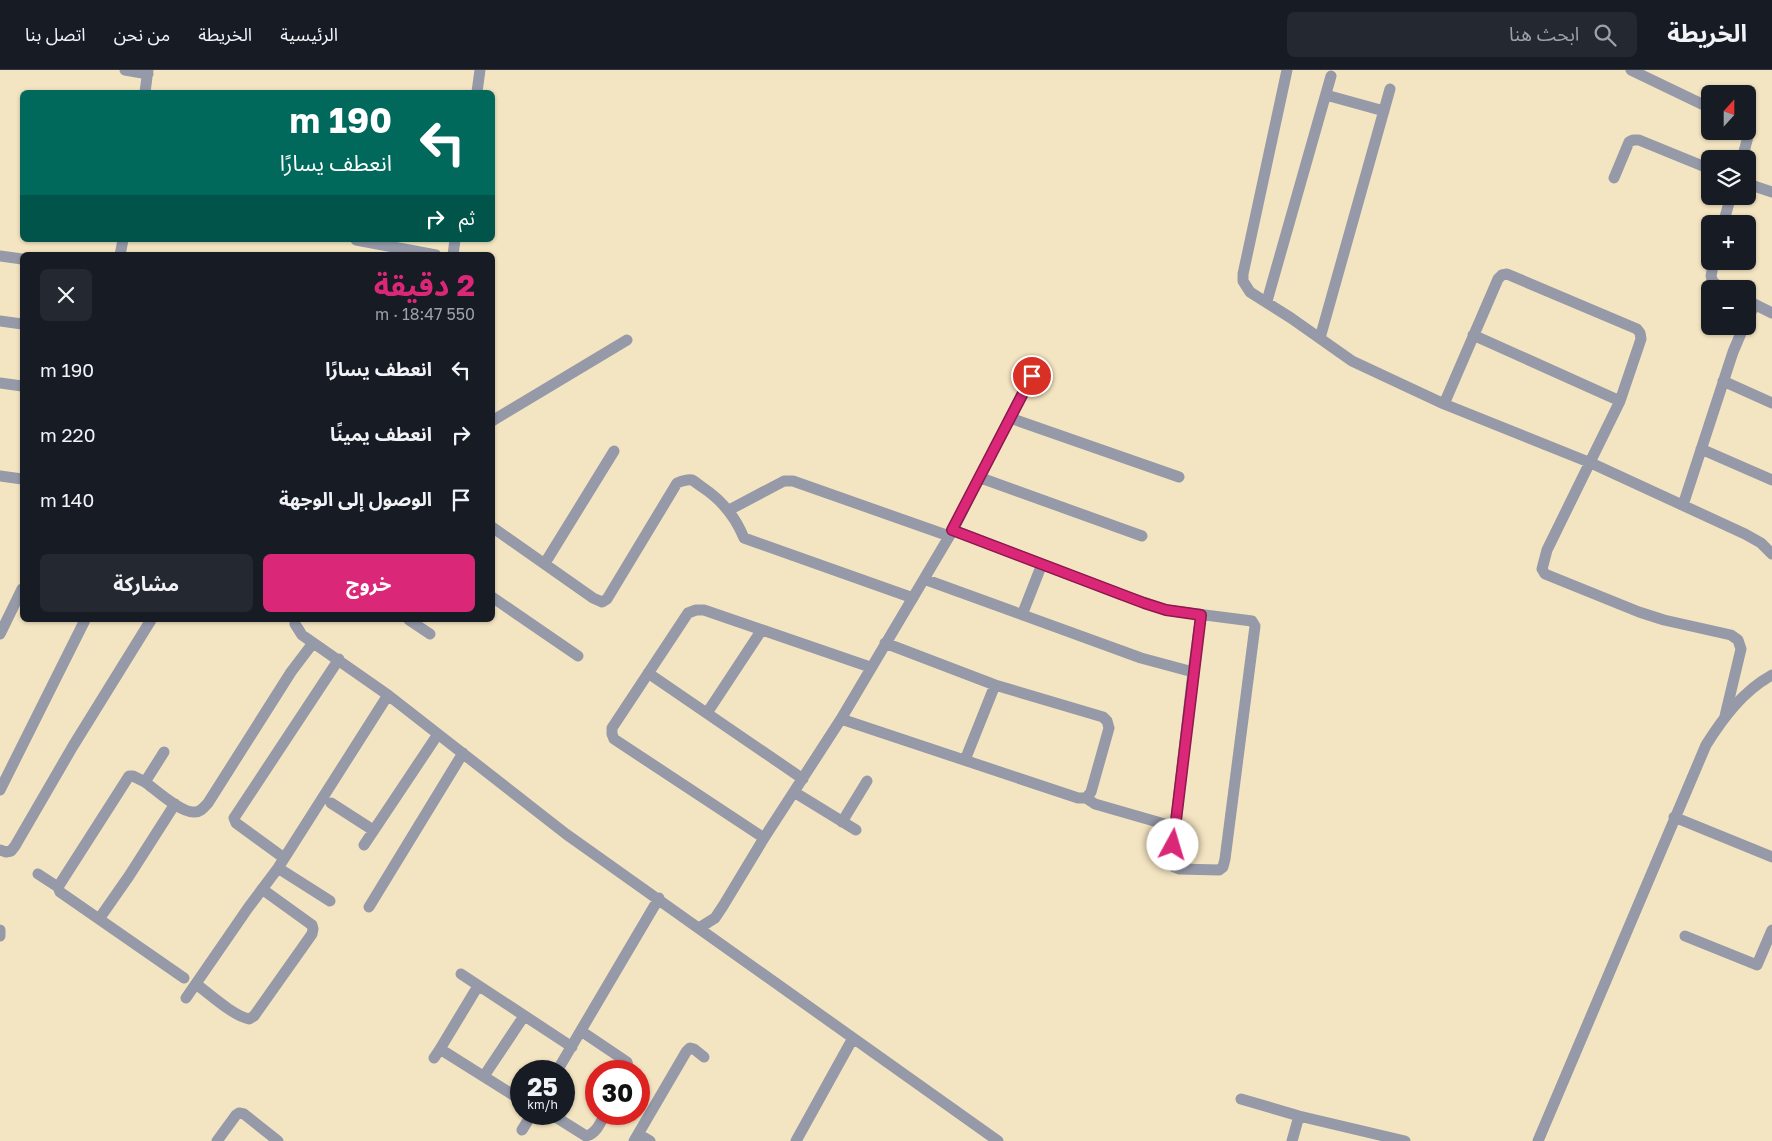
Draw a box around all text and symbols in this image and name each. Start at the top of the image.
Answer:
search box [1287,12,1637,57]
text: الخريطة [1667,18,1747,47]
icon: search [1591,21,1619,49]
text: ابحث هنا [1509,22,1579,45]
text: اتصل بنا [25,23,86,45]
text: من نحن [114,23,170,45]
text: الخريطة [198,23,252,45]
text: الرئيسية [280,23,338,45]
north arrow [1701,85,1756,140]
map controls [1701,85,1756,335]
text: 190 m [290,99,392,141]
icon: left [410,110,475,175]
text: انعطف يسارًا [280,149,392,176]
button: layers [1701,150,1756,205]
icon: right [421,205,449,233]
text: ثم [459,206,475,229]
button: + [1701,215,1756,270]
text: 2 دقيقة [374,267,475,303]
button: close [40,269,92,321]
button: − [1701,280,1756,335]
text: 550 m · 18:47 [375,304,475,324]
pin [1011,355,1053,397]
icon: left [447,356,475,384]
text: انعطف يسارًا [325,357,432,380]
text: 190 m [40,358,94,381]
icon: arrive [1018,362,1046,390]
icon: right [447,421,475,449]
text: انعطف يمينًا [330,422,432,445]
text: 220 m [40,423,95,446]
icon: arrive [447,486,475,514]
text: الوصول إلى الوجهة [279,487,432,510]
text: 140 m [40,488,94,511]
button: مشاركة [40,554,253,612]
button: خروج [263,554,475,612]
position arrow [1146,818,1198,870]
speed limit sign: 30 [585,1060,650,1125]
text: 25 [527,1071,558,1102]
text: km/h [527,1097,558,1112]

